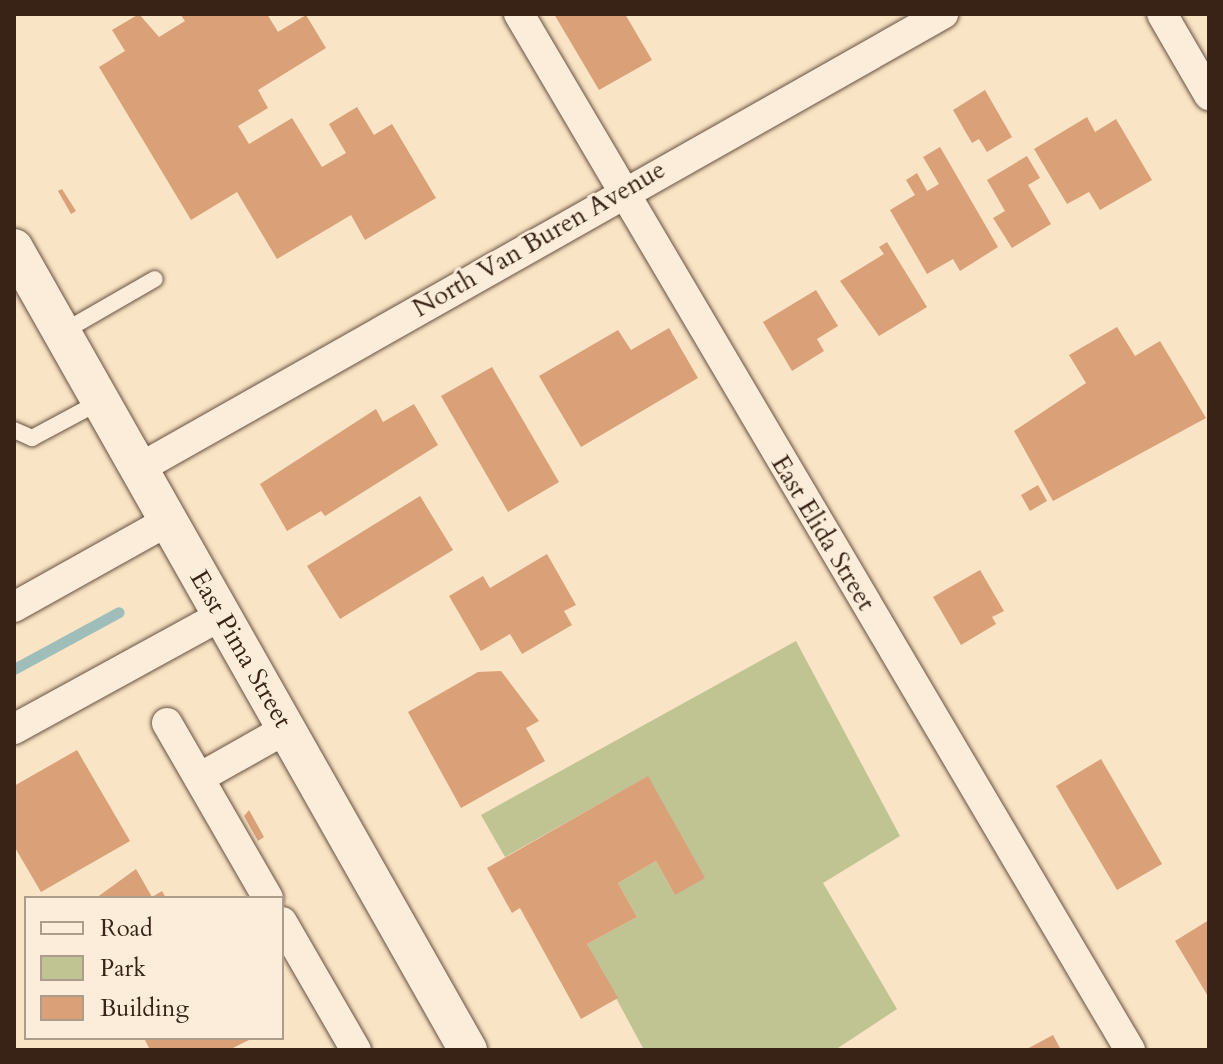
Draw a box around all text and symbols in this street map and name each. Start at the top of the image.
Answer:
street label: North Van Buren Avenue [407,154,671,324]
street label: East Elida Street [764,450,882,616]
street label: East Pima Street [183,565,299,733]
legend [24,896,284,1040]
text: Road [100,912,153,945]
text: Park [100,952,146,985]
text: Building [100,992,189,1025]

